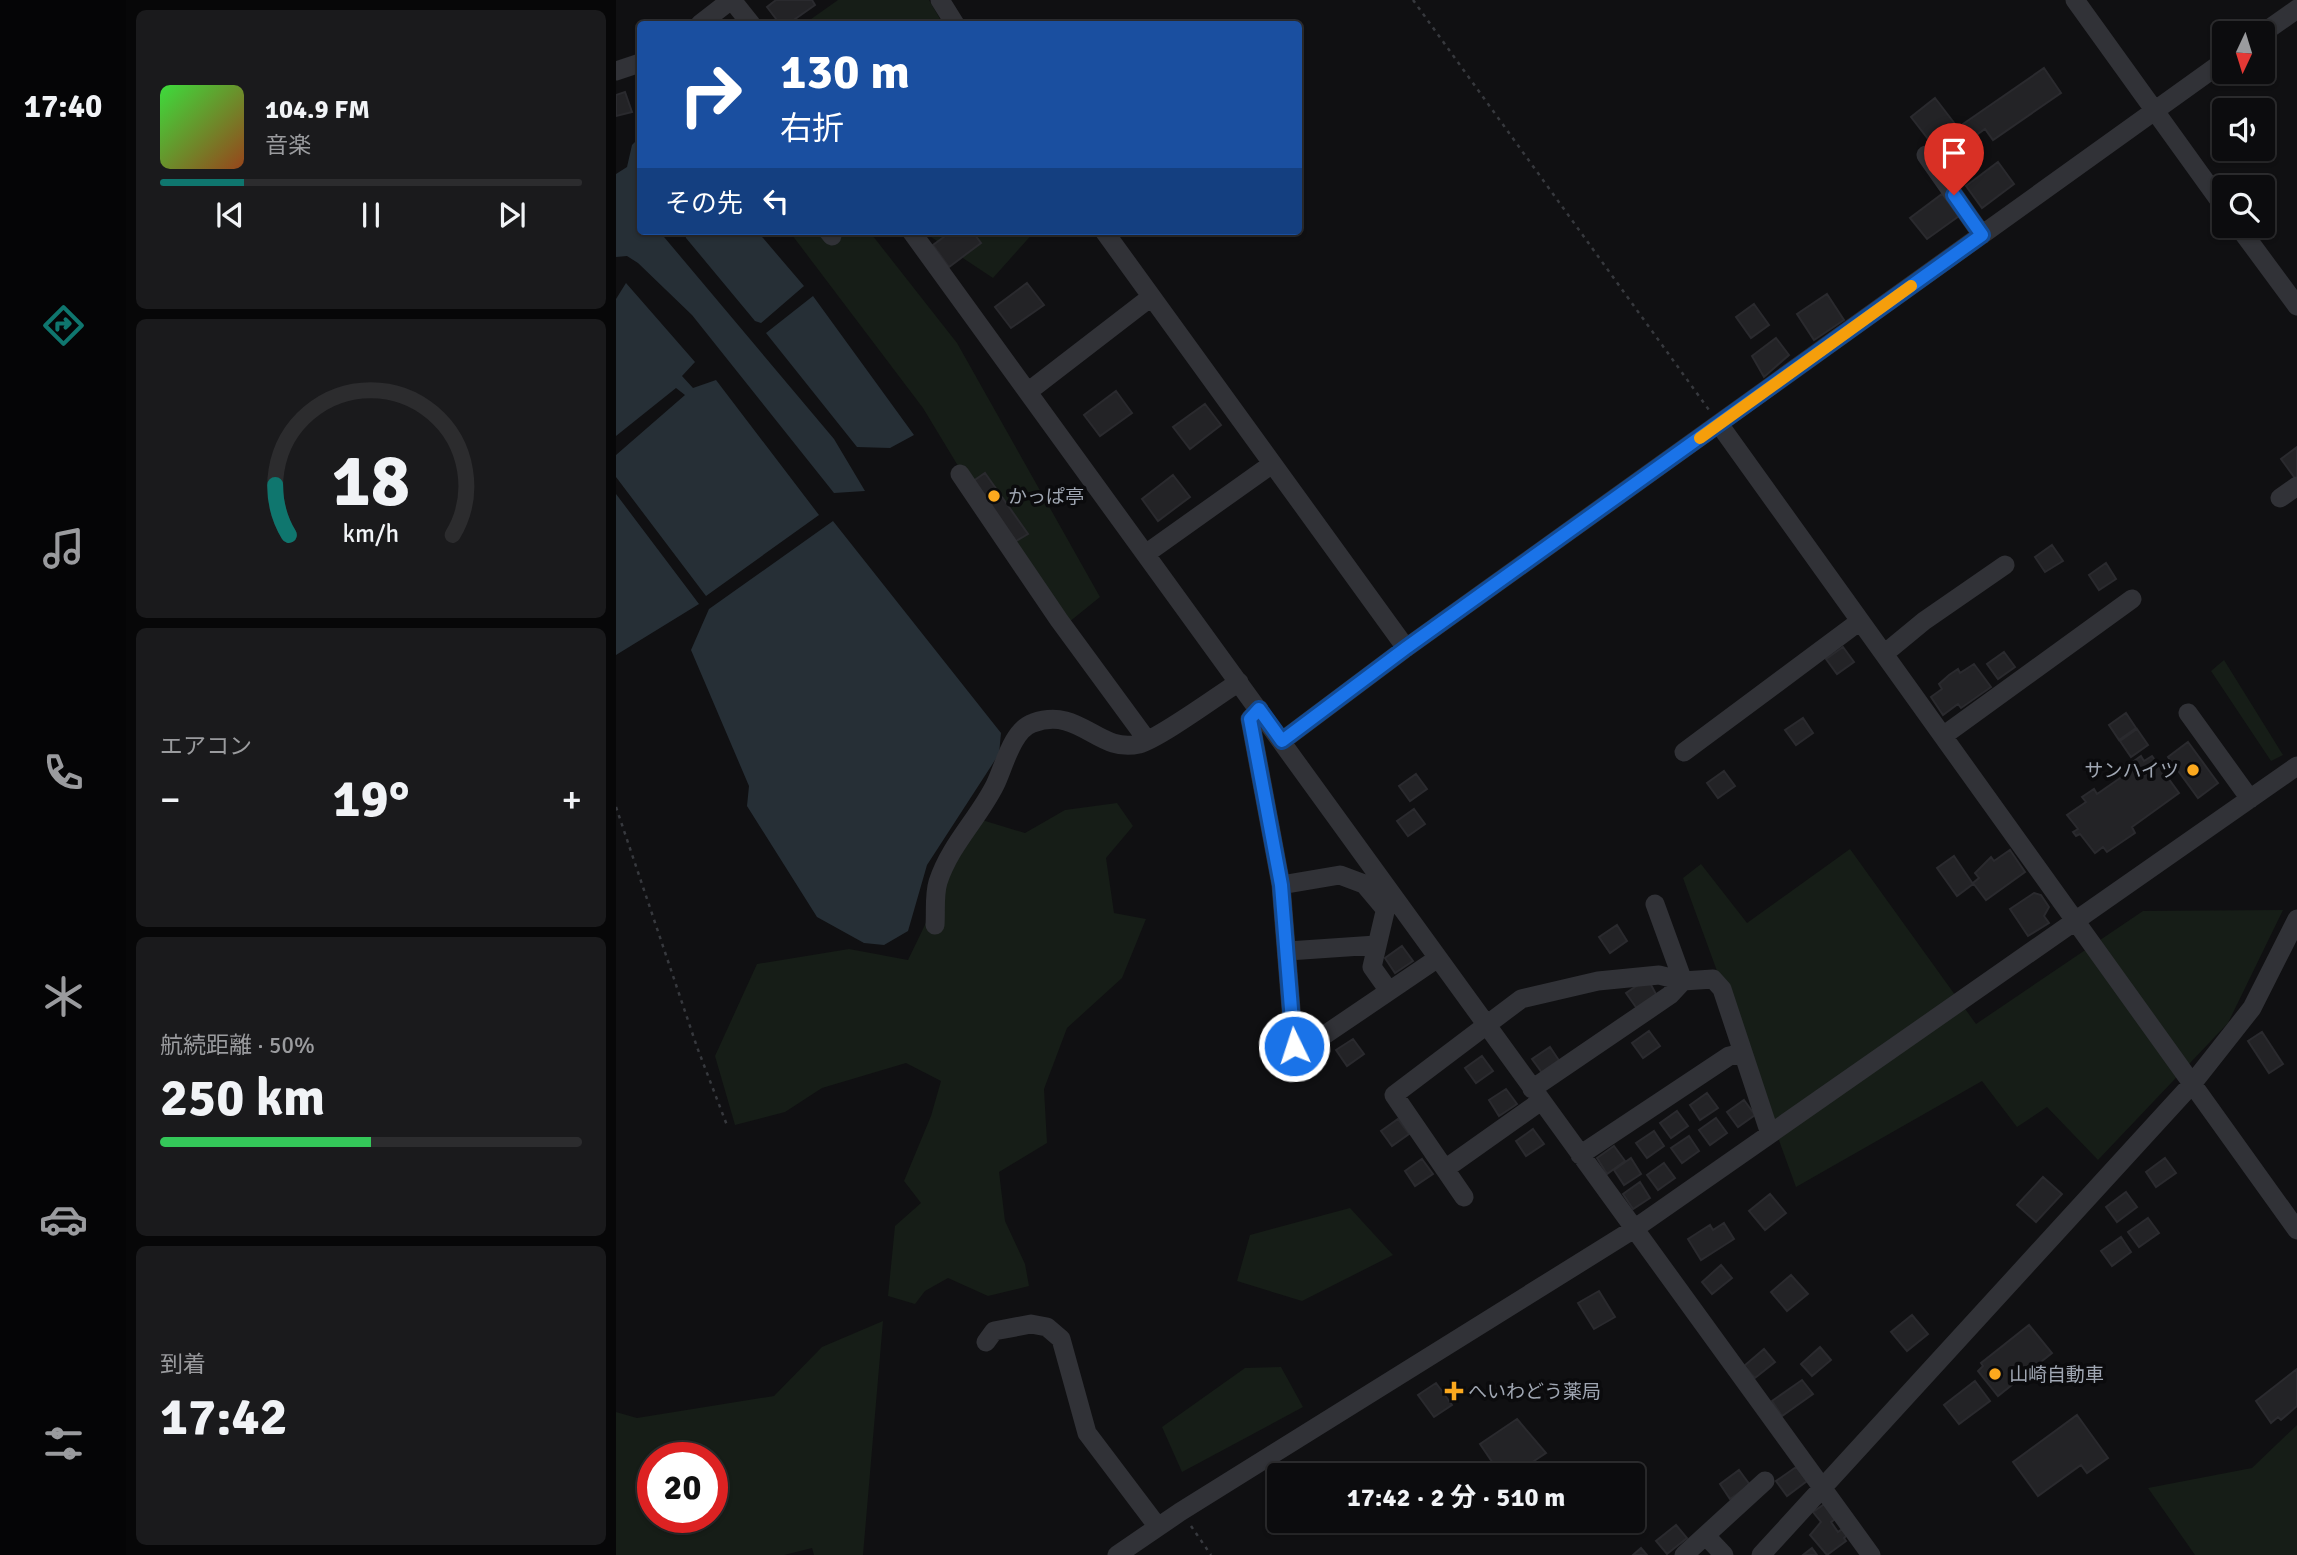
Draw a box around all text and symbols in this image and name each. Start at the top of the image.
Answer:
north arrow [2212,21,2275,84]
map controls [2212,21,2275,238]
text: 130 m [780,42,910,102]
icon: right [665,49,756,140]
text: 17:40 [24,87,102,126]
text: 104.9 FM [265,94,370,126]
button: sound [2212,98,2275,161]
text: 右折 [780,109,844,148]
pin [1924,123,1984,195]
text: 音楽 [265,131,311,160]
icon: arrive [1935,134,1973,172]
button: search [2212,175,2275,238]
icon: left [757,182,795,220]
text: その先 [665,188,743,220]
icon: previous [211,196,249,234]
icon: pause [352,196,390,234]
icon: next [493,196,531,234]
icon: directions [39,301,88,350]
text: 18 [332,437,410,526]
place label: かっぱ亭 [1008,485,1084,509]
marker: かっぱ亭 [986,488,1002,504]
text: km/h [343,517,399,548]
icon: music [39,524,88,573]
text: エアコン [160,732,252,761]
icon: phone [39,748,88,797]
place label: サンハイツ [2084,759,2179,783]
marker: サンハイツ [2185,762,2201,778]
text: 19° [333,767,409,831]
text: − [160,776,181,823]
text: + [561,776,582,823]
icon: climate [39,972,88,1021]
position arrow [1257,1009,1331,1083]
text: 航続距離 · 50% [160,1031,315,1060]
text: 250 km [160,1066,325,1130]
icon: car [39,1195,88,1244]
text: 到着 [160,1350,206,1379]
place label: 山崎自動車 [2009,1363,2104,1387]
marker: 山崎自動車 [1987,1366,2003,1382]
place label: へいわどう薬局 [1468,1380,1601,1404]
marker: へいわどう薬局 [1446,1383,1462,1399]
text: 17:42 [160,1385,288,1449]
icon: filters [39,1419,88,1468]
speed limit sign: 20 [637,1442,728,1533]
text: 17:42 · 2 分 · 510 m [1347,1482,1565,1514]

